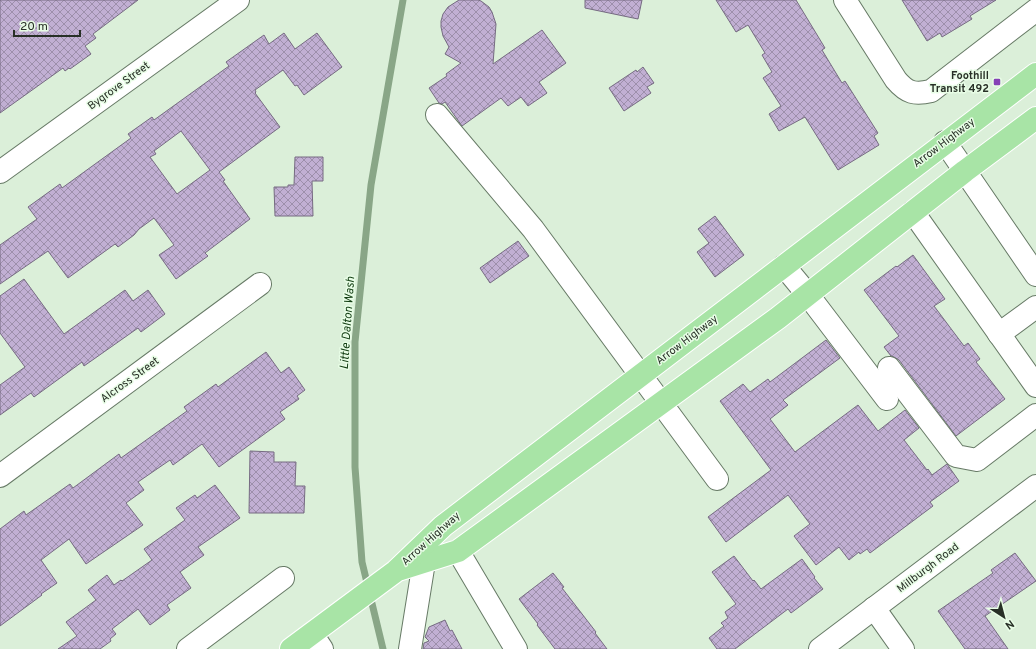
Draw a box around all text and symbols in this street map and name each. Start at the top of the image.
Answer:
scale bar [14,12,80,38]
text: 20 m [20,19,48,35]
street label: Bygrove Street [85,59,153,113]
place label: Foothill Transit 492 [930,69,989,96]
marker: Foothill Transit 492 [992,77,1002,87]
street label: Arrow Highway [910,115,978,171]
water label: Little Dalton Wash [337,275,359,370]
street label: Arrow Highway [653,312,721,368]
street label: Alcross Street [98,354,162,406]
street label: Arrow Highway [399,509,463,569]
street label: Millburgh Road [894,540,962,596]
north arrow [984,597,1024,637]
text: N [1002,616,1017,632]

